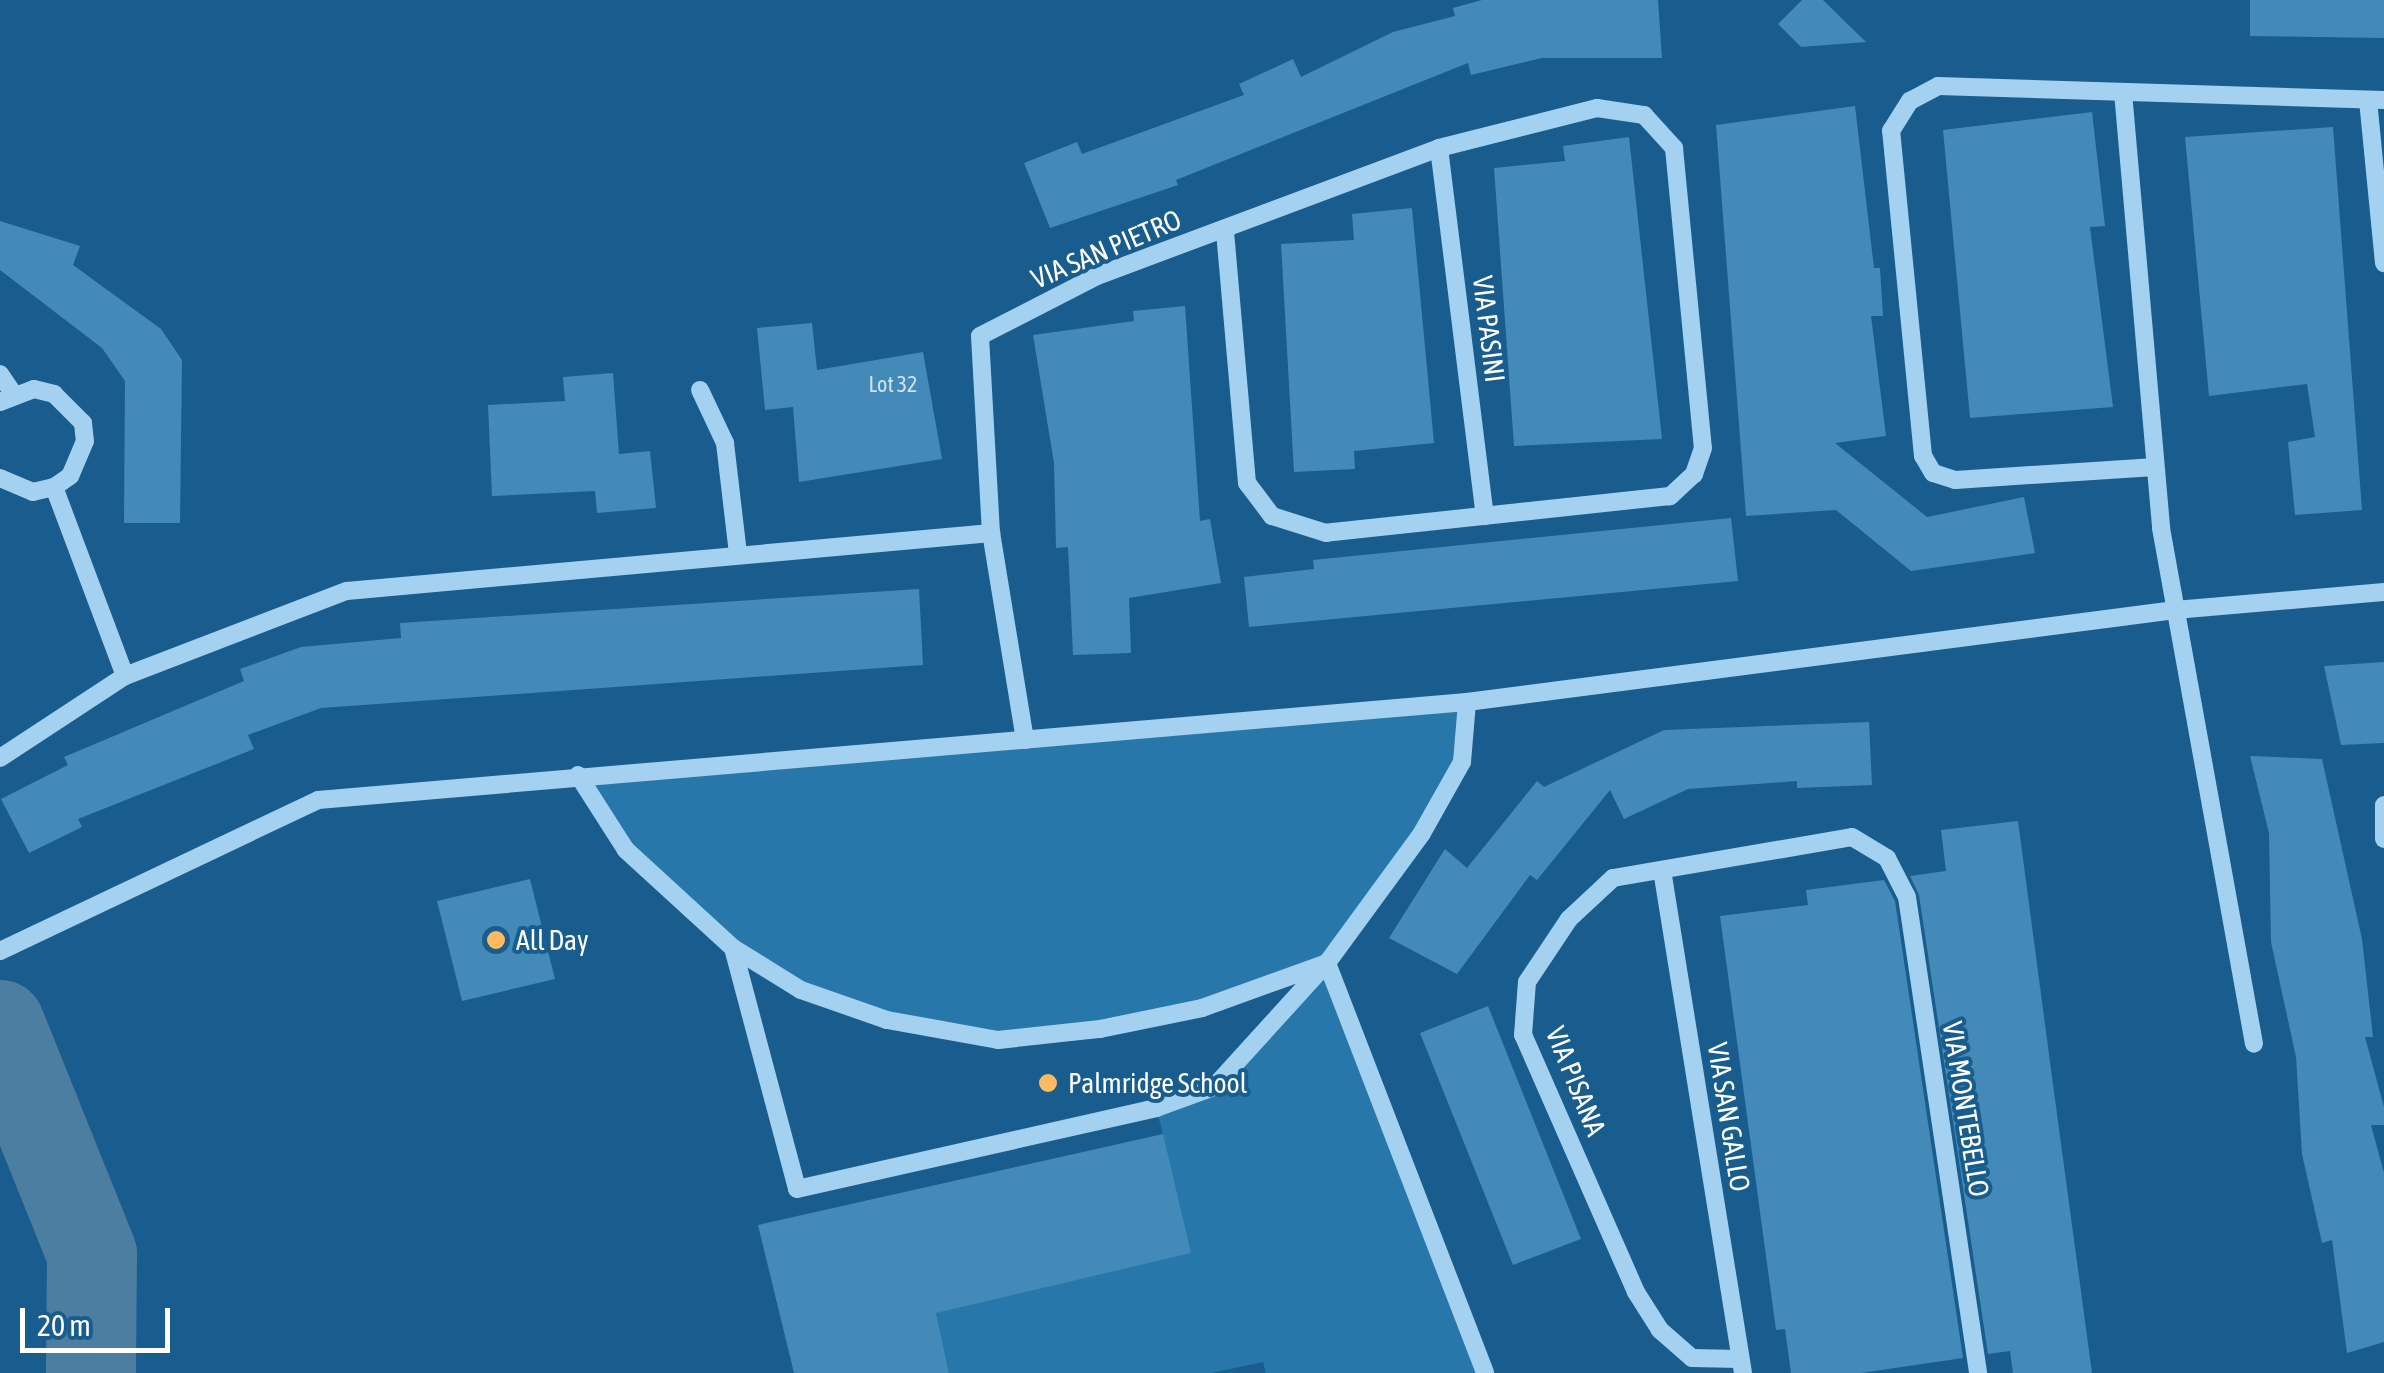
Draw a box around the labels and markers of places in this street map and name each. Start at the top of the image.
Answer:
place label: All Day [516,923,589,957]
marker: All Day [485,929,507,951]
place label: Palmridge School [1068,1066,1247,1100]
marker: Palmridge School [1037,1072,1059,1094]

